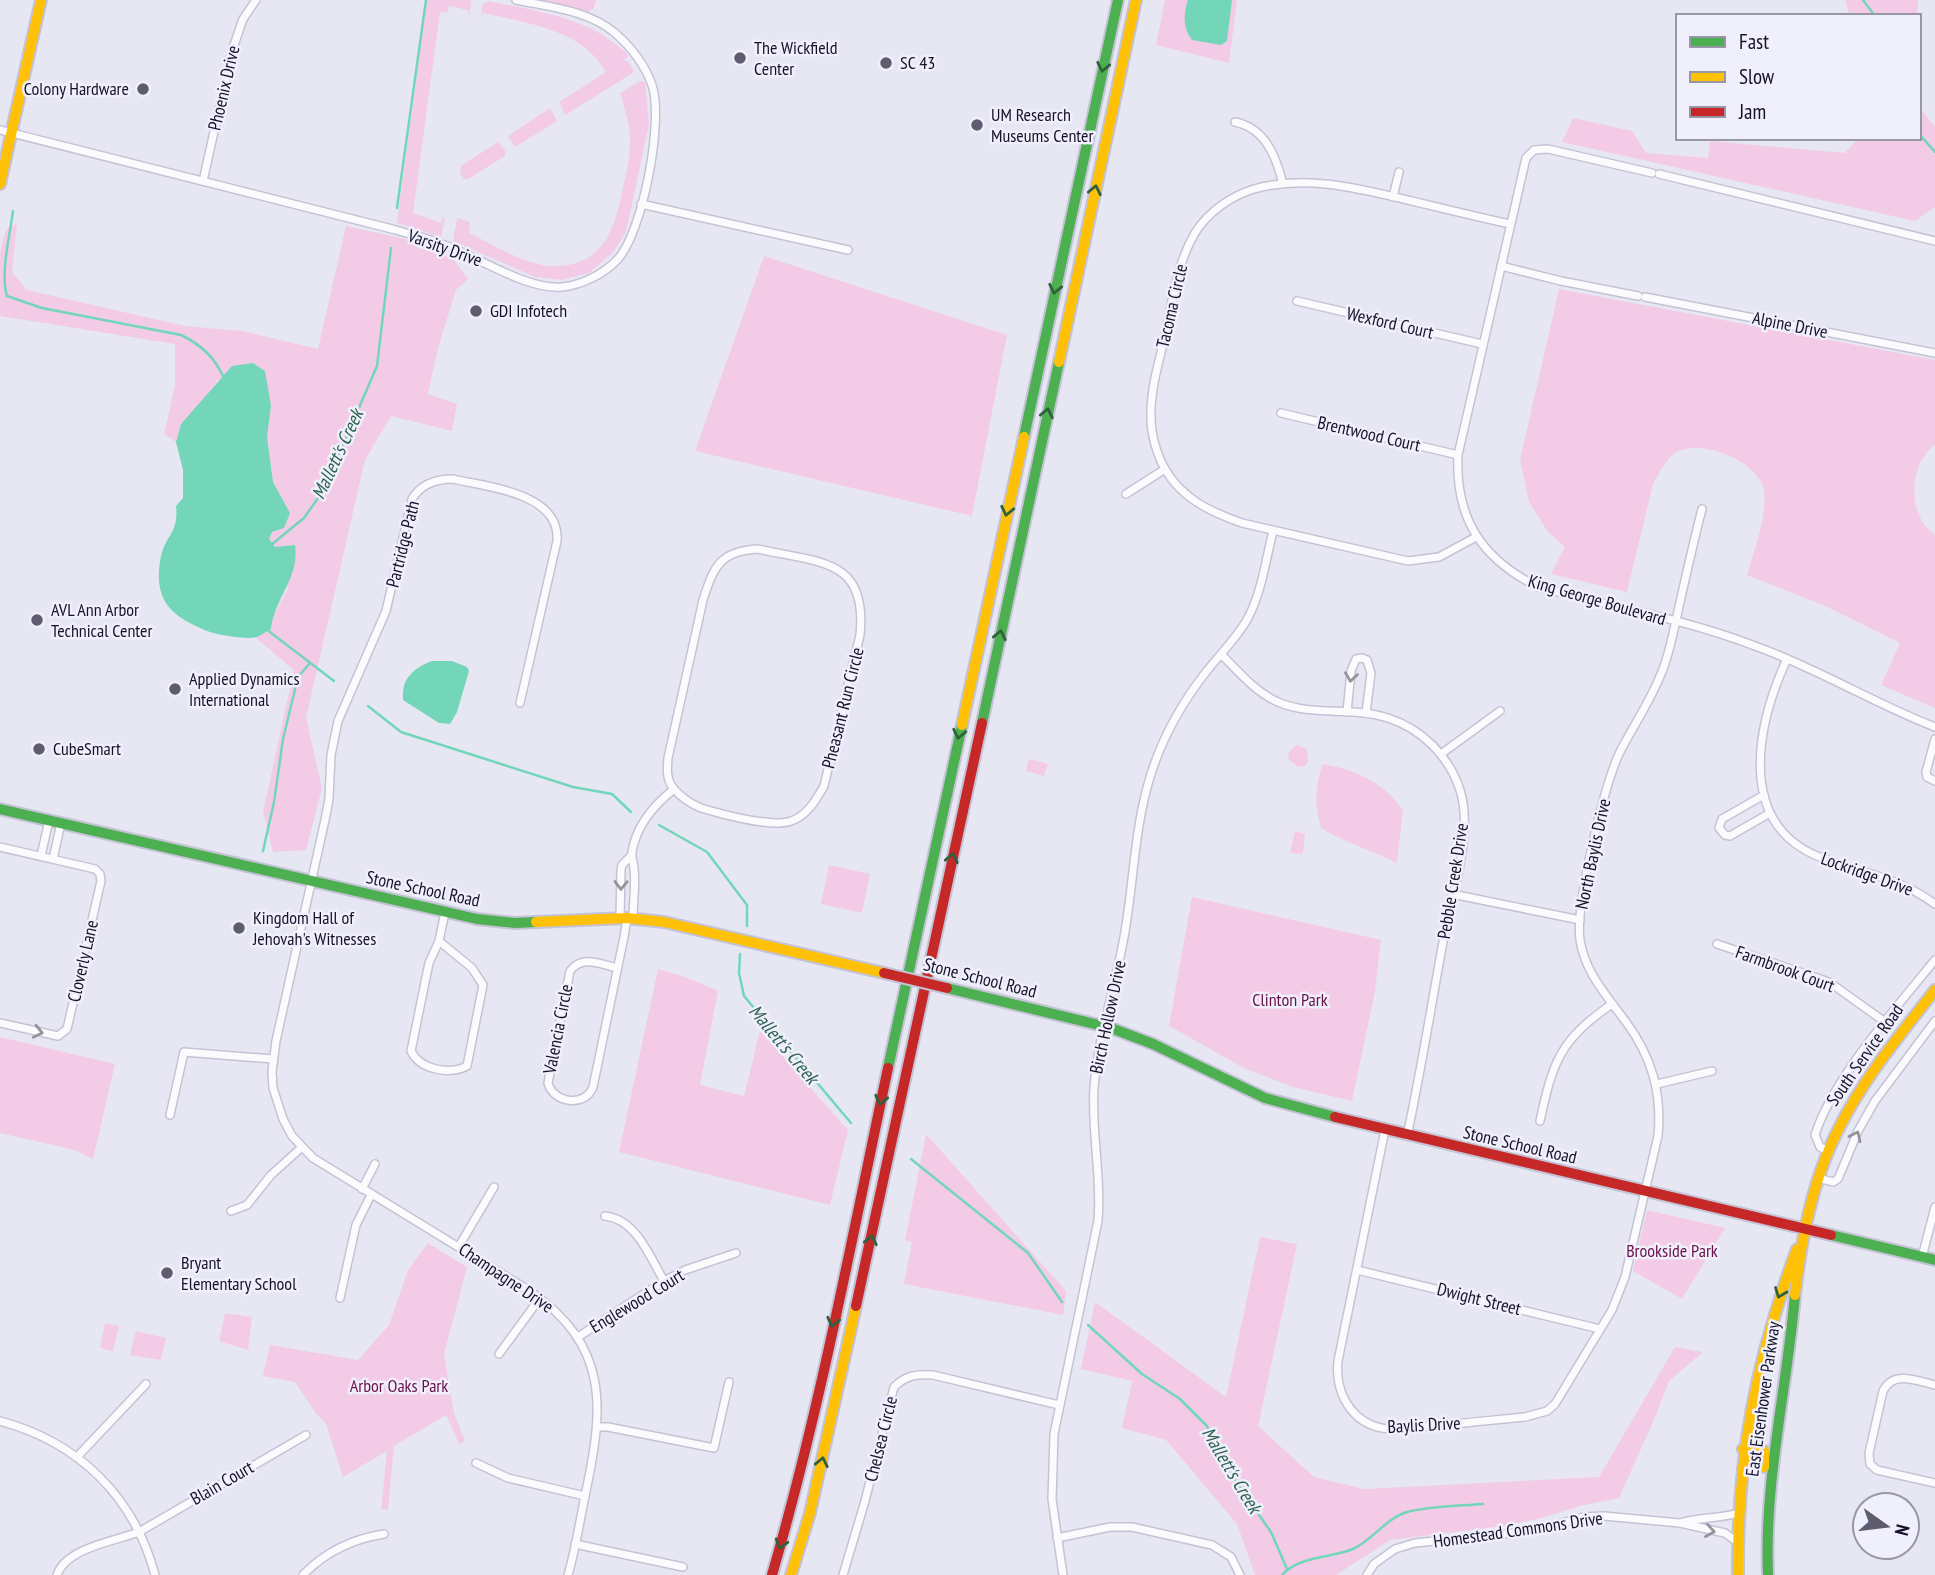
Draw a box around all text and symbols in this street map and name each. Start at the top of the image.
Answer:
legend [1676,14,1921,140]
text: Fast [1739,28,1769,55]
place label: The Wickfield Center [754,36,838,80]
street label: Phoenix Drive [203,43,244,133]
marker: The Wickfield Center [732,50,748,66]
place label: SC 43 [900,51,935,74]
marker: SC 43 [878,55,894,71]
one-way arrow [1097,61,1111,73]
text: Slow [1739,63,1775,90]
place label: Colony Hardware [24,77,129,100]
marker: Colony Hardware [135,81,151,97]
text: Jam [1738,98,1766,125]
place label: UM Research Museums Center [991,103,1094,147]
marker: UM Research Museums Center [969,117,985,133]
one-way arrow [1087,184,1101,196]
street label: Varsity Drive [404,223,485,272]
street label: Tacoma Circle [1151,262,1192,350]
one-way arrow [1048,283,1063,295]
place label: GDI Infotech [490,299,567,322]
street label: Wexford Court [1344,301,1436,344]
marker: GDI Infotech [468,303,484,319]
street label: Alpine Drive [1750,306,1830,343]
water label: Mallett's Creek [306,403,369,503]
one-way arrow [1039,407,1053,419]
street label: Brentwood Court [1315,411,1423,457]
street label: Partridge Path [381,498,424,590]
one-way arrow [1000,505,1015,517]
street label: King George Boulevard [1526,569,1669,630]
place label: AVL Ann Arbor Technical Center [51,598,153,642]
marker: AVL Ann Arbor Technical Center [29,612,45,628]
one-way arrow [991,629,1006,641]
street label: Pheasant Run Circle [816,645,869,771]
place label: Applied Dynamics International [189,667,300,711]
one-way arrow [1344,671,1359,683]
marker: Applied Dynamics International [167,681,183,697]
one-way arrow [953,728,968,740]
place label: CubeSmart [53,737,121,760]
marker: CubeSmart [31,741,47,757]
street label: North Baylis Drive [1570,796,1615,911]
street label: Pebble Creek Drive [1432,821,1473,940]
street label: Lockridge Drive [1818,846,1916,901]
one-way arrow [944,852,959,864]
street label: Stone School Road [364,865,482,912]
one-way arrow [613,880,628,891]
place label: Kingdom Hall of Jehovah's Witnesses [252,906,376,950]
street label: Cloverly Lane [62,918,103,1004]
marker: Kingdom Hall of Jehovah's Witnesses [231,920,247,936]
street label: Farmbrook Court [1733,940,1838,997]
street label: Stone School Road [921,952,1039,1003]
street label: Birch Hollow Drive [1084,958,1131,1076]
street label: Valencia Circle [537,982,577,1077]
park label: Clinton Park [1252,988,1328,1011]
water label: Mallett's Creek [744,999,826,1091]
street label: South Service Road [1821,999,1908,1110]
one-way arrow [32,1024,44,1038]
one-way arrow [875,1094,890,1106]
street label: Stone School Road [1461,1120,1579,1169]
one-way arrow [1848,1130,1862,1143]
one-way arrow [862,1234,877,1246]
street label: Champagne Drive [454,1237,558,1318]
park label: Brookside Park [1626,1239,1718,1262]
place label: Bryant Elementary School [181,1251,297,1295]
street label: Englewood Court [585,1263,688,1338]
marker: Bryant Elementary School [159,1265,175,1281]
street label: Dwight Street [1435,1277,1524,1320]
one-way arrow [1774,1287,1788,1299]
one-way arrow [826,1316,841,1328]
street label: East Eisenhower Parkway [1740,1320,1785,1478]
park label: Arbor Oaks Park [350,1374,448,1397]
street label: Chelsea Circle [859,1394,902,1484]
street label: Baylis Drive [1387,1411,1461,1438]
water label: Mallett's Creek [1197,1423,1268,1520]
street label: Blain Court [186,1455,257,1510]
one-way arrow [813,1456,828,1468]
north arrow [1851,1491,1921,1561]
street label: Homestead Commons Drive [1432,1506,1604,1553]
text: N [1890,1522,1915,1538]
one-way arrow [1704,1523,1715,1538]
one-way arrow [774,1537,789,1549]

